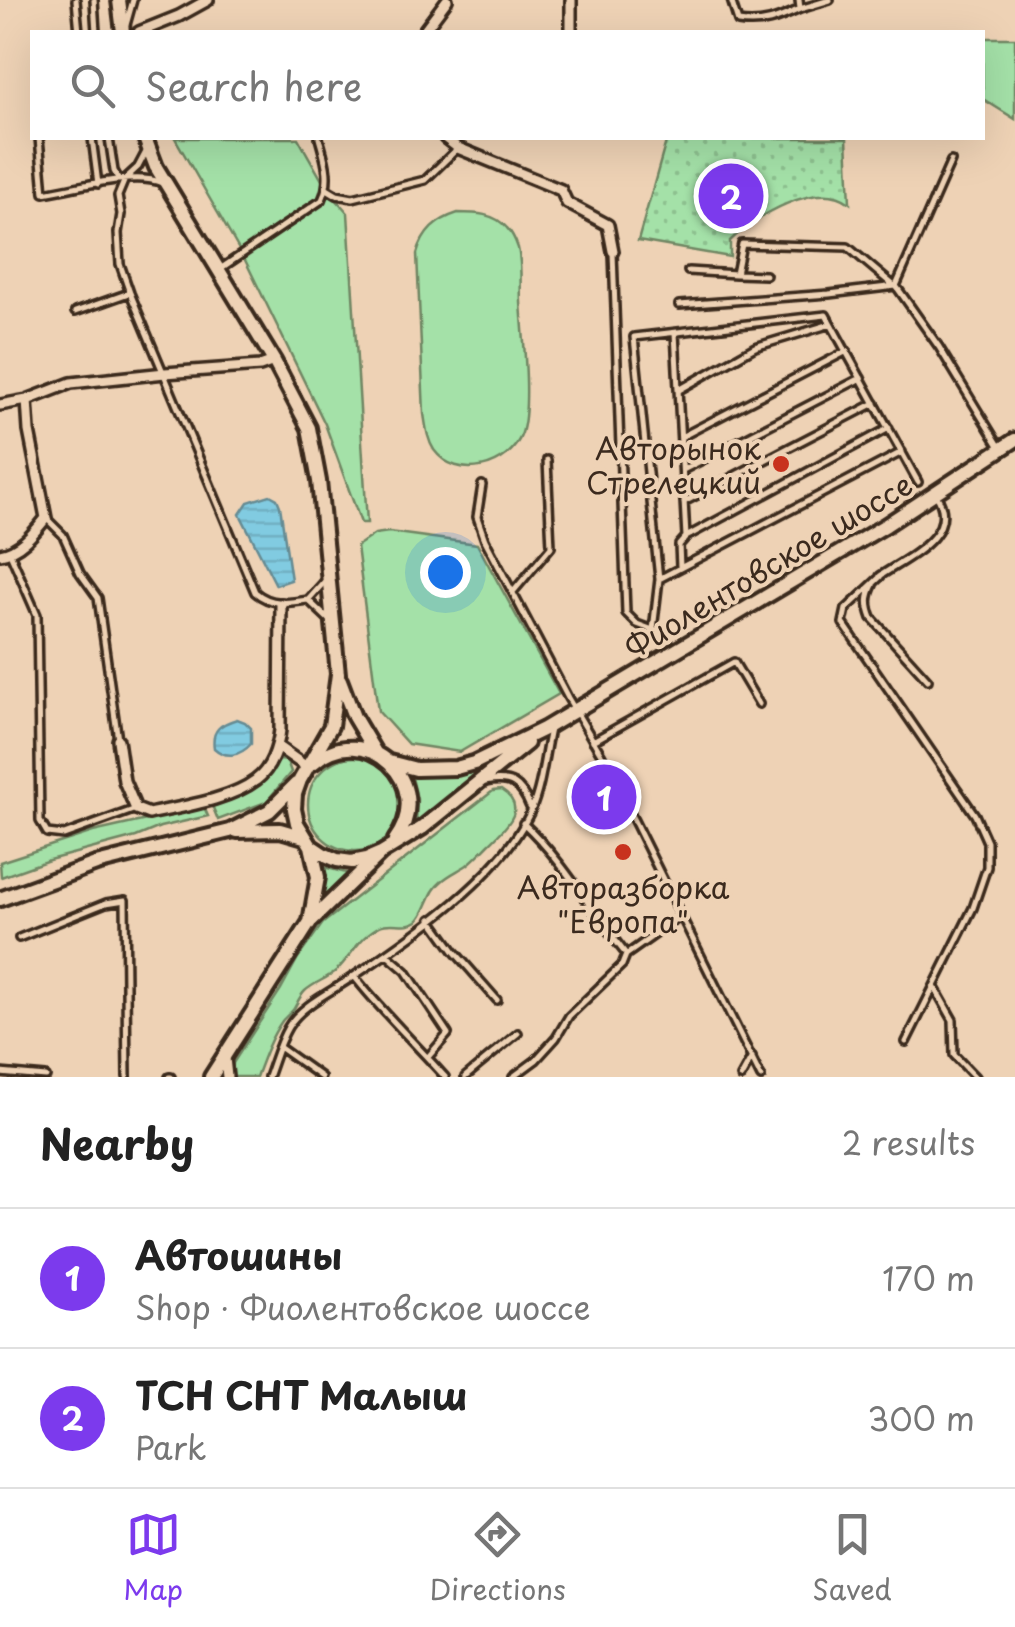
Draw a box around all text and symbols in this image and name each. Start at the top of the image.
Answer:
search box [30,30,985,140]
text: Search here [145,57,362,114]
icon: search [65,58,120,113]
pin: 2 [698,158,764,234]
place label: Авторынок Стрелецкий [586,425,761,504]
marker: Авторынок Стрелецкий [770,453,792,475]
street label: Фиолентовское шоссе [616,461,920,669]
your location [420,547,471,598]
pin: 1 [572,760,636,834]
marker: Авторазборка "Европа" [612,841,634,863]
place label: Авторазборка "Европа" [517,864,730,943]
text: Nearby [40,1111,194,1174]
text: 2 results [842,1118,975,1166]
text: Автошины [135,1226,342,1283]
text: 1 [65,1254,80,1302]
text: 170 m [882,1254,975,1302]
text: Shop · Фиолентовское шоссе [135,1283,591,1331]
text: ТСН СНТ Малыш [135,1366,467,1423]
text: 2 [61,1394,84,1442]
text: 300 m [867,1394,975,1442]
text: Park [135,1423,207,1471]
tab: Map [123,1507,183,1610]
tab: Directions [430,1507,566,1610]
tab: Saved [812,1507,892,1610]

